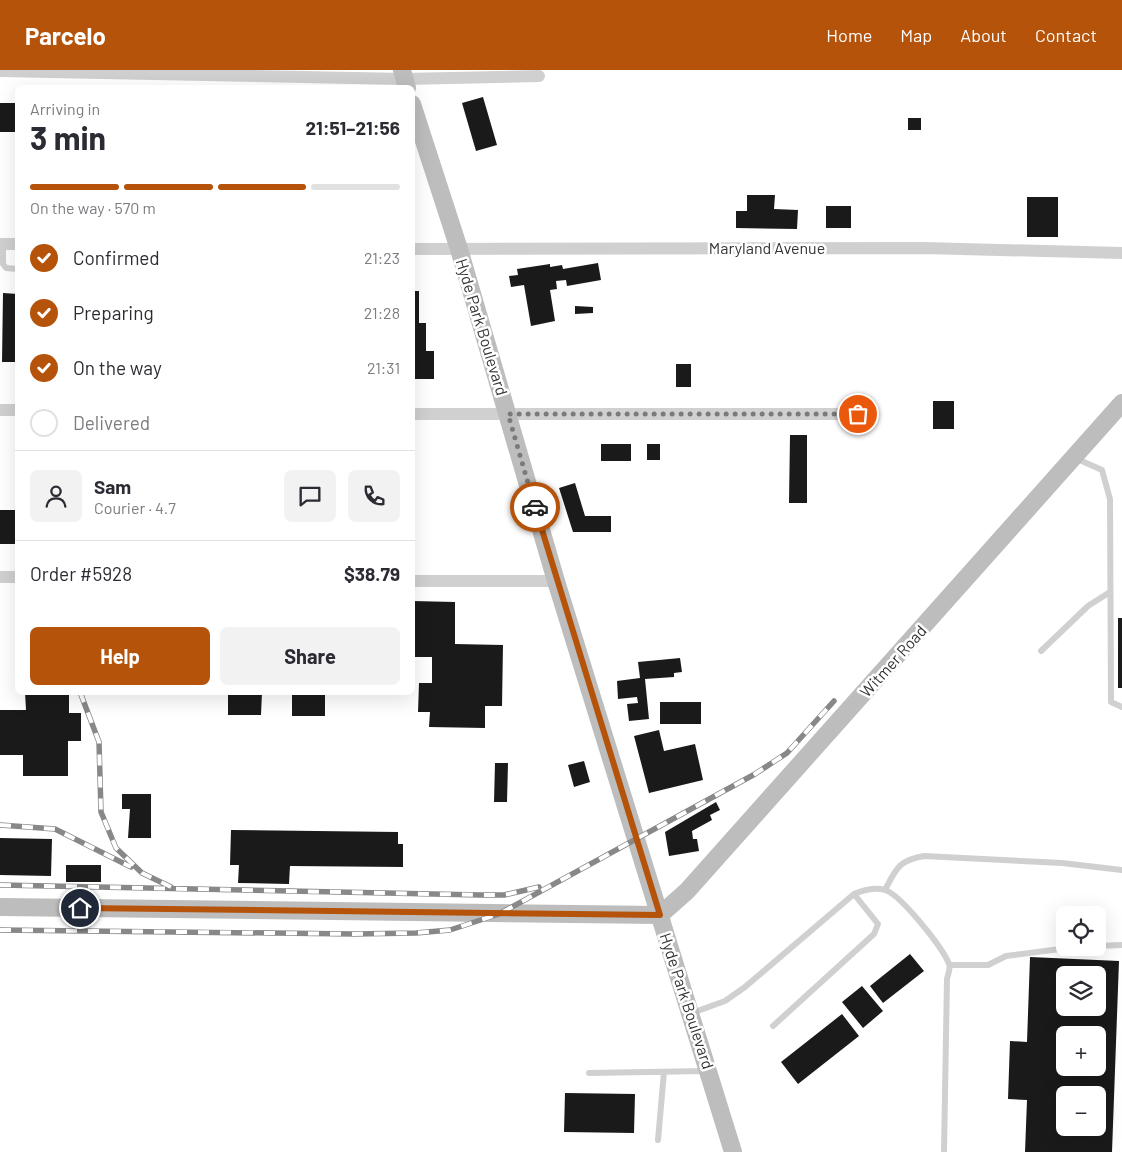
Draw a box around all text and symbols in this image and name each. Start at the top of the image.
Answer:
text: Parcelo [25,21,106,50]
text: Home [826,24,872,46]
text: Map [900,24,932,46]
text: About [960,24,1007,46]
text: Contact [1035,24,1097,46]
text: Arriving in [30,99,100,118]
text: 21:51–21:56 [305,116,400,139]
text: 3 min [30,118,106,156]
text: On the way · 570 m [30,198,156,217]
street label: Maryland Avenue [709,238,825,257]
icon: check [30,244,58,272]
text: Confirmed [73,246,160,269]
text: 21:23 [364,248,400,267]
street label: Hyde Park Boulevard [453,256,512,398]
icon: check [30,299,58,327]
text: Preparing [73,301,154,324]
text: 21:28 [364,303,400,322]
icon: check [30,354,58,382]
text: On the way [73,356,162,379]
text: 21:31 [367,358,400,377]
pin [837,393,879,435]
icon: bag [844,400,872,428]
text: Delivered [73,411,150,434]
button: person [30,470,82,522]
button: chat [284,470,336,522]
button: phone [348,470,400,522]
text: Sam [94,475,131,498]
courier [510,482,560,532]
icon: car [521,493,549,521]
text: Courier · 4.7 [94,498,176,517]
text: Order #5928 [30,562,132,585]
text: $38.79 [344,562,400,585]
street label: Witmer Road [855,621,930,700]
button: Help [30,627,210,685]
button: Share [220,627,400,685]
pin [59,887,101,929]
icon: home [66,894,94,922]
map controls [1056,906,1106,1136]
button: locate [1056,906,1106,956]
street label: Hyde Park Boulevard [656,930,718,1071]
button: layers [1056,966,1106,1016]
button: + [1056,1026,1106,1076]
button: − [1056,1086,1106,1136]

